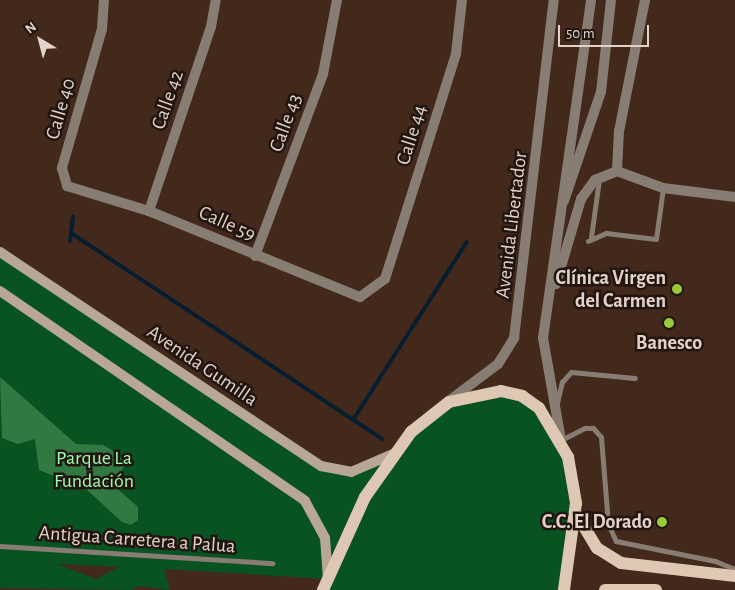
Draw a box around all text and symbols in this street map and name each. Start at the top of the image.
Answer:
north arrow [15,15,65,65]
scale bar [560,15,651,47]
text: N [23,20,39,37]
text: 50 m [566,26,595,41]
street label: Calle 42 [147,67,189,133]
street label: Calle 40 [41,76,81,142]
street label: Calle 43 [264,91,308,155]
street label: Calle 44 [392,102,432,168]
street label: Avenida Libertador [491,150,533,300]
street label: Calle 59 [195,201,259,247]
place label: Clínica Virgen del Carmen [555,266,666,313]
marker: Clínica Virgen del Carmen [670,282,684,296]
marker: Banesco [663,317,675,329]
street label: Avenida Gumilla [142,320,262,412]
place label: Banesco [636,331,702,355]
park label: Parque La Fundación [54,447,134,494]
place label: C.C. El Dorado [542,510,652,534]
marker: C.C. El Dorado [656,516,668,528]
street label: Antigua Carretera a Palua [38,521,236,559]

